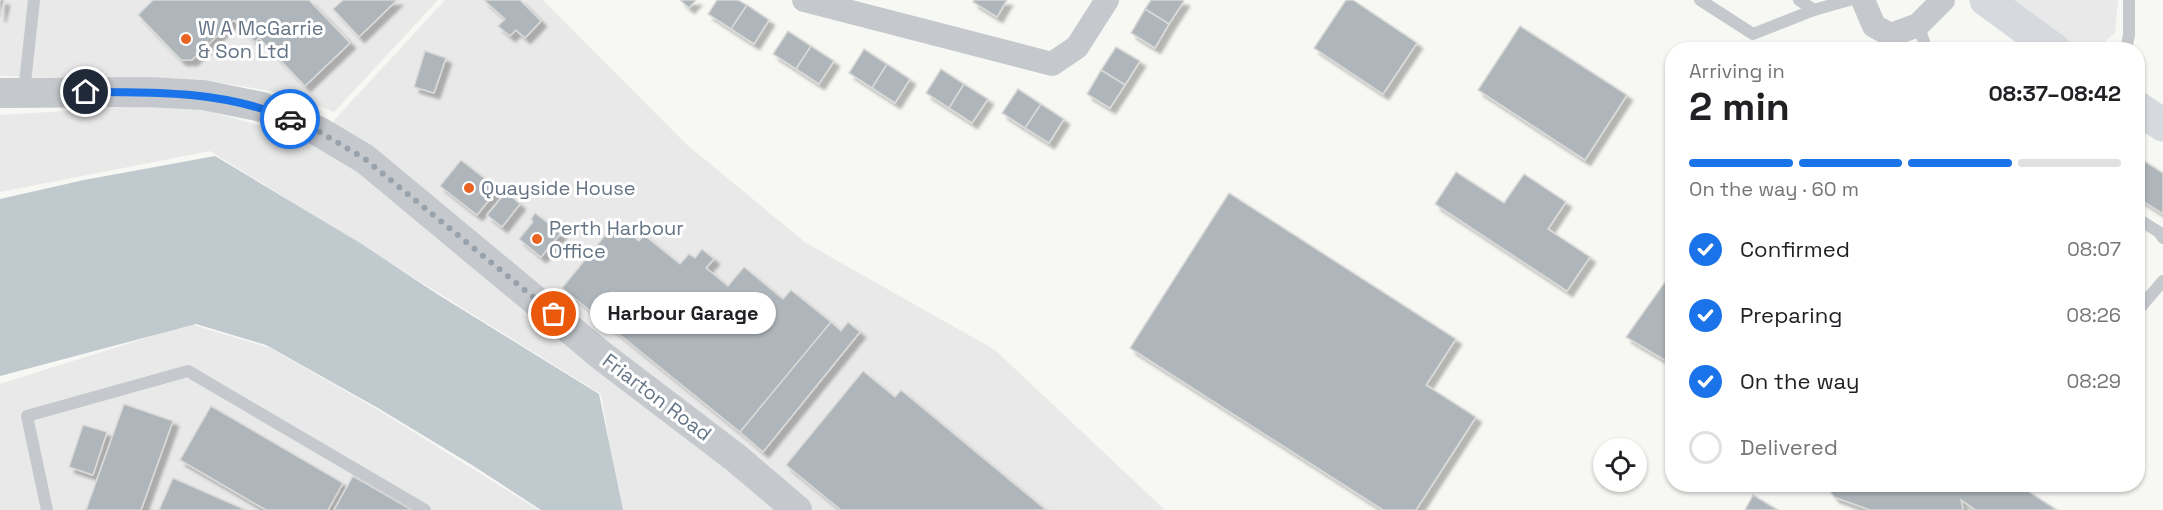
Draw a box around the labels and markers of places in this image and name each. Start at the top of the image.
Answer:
place label: W A McGarrie & Son Ltd [198,15,323,64]
marker: W A McGarrie & Son Ltd [179,32,193,46]
pin [60,66,111,117]
place label: Quayside House [481,175,636,201]
marker: Quayside House [462,181,476,195]
place label: Perth Harbour Office [549,215,684,264]
marker: Perth Harbour Office [530,232,544,246]
pin [528,288,579,339]
callout: Harbour Garage [590,293,776,335]

